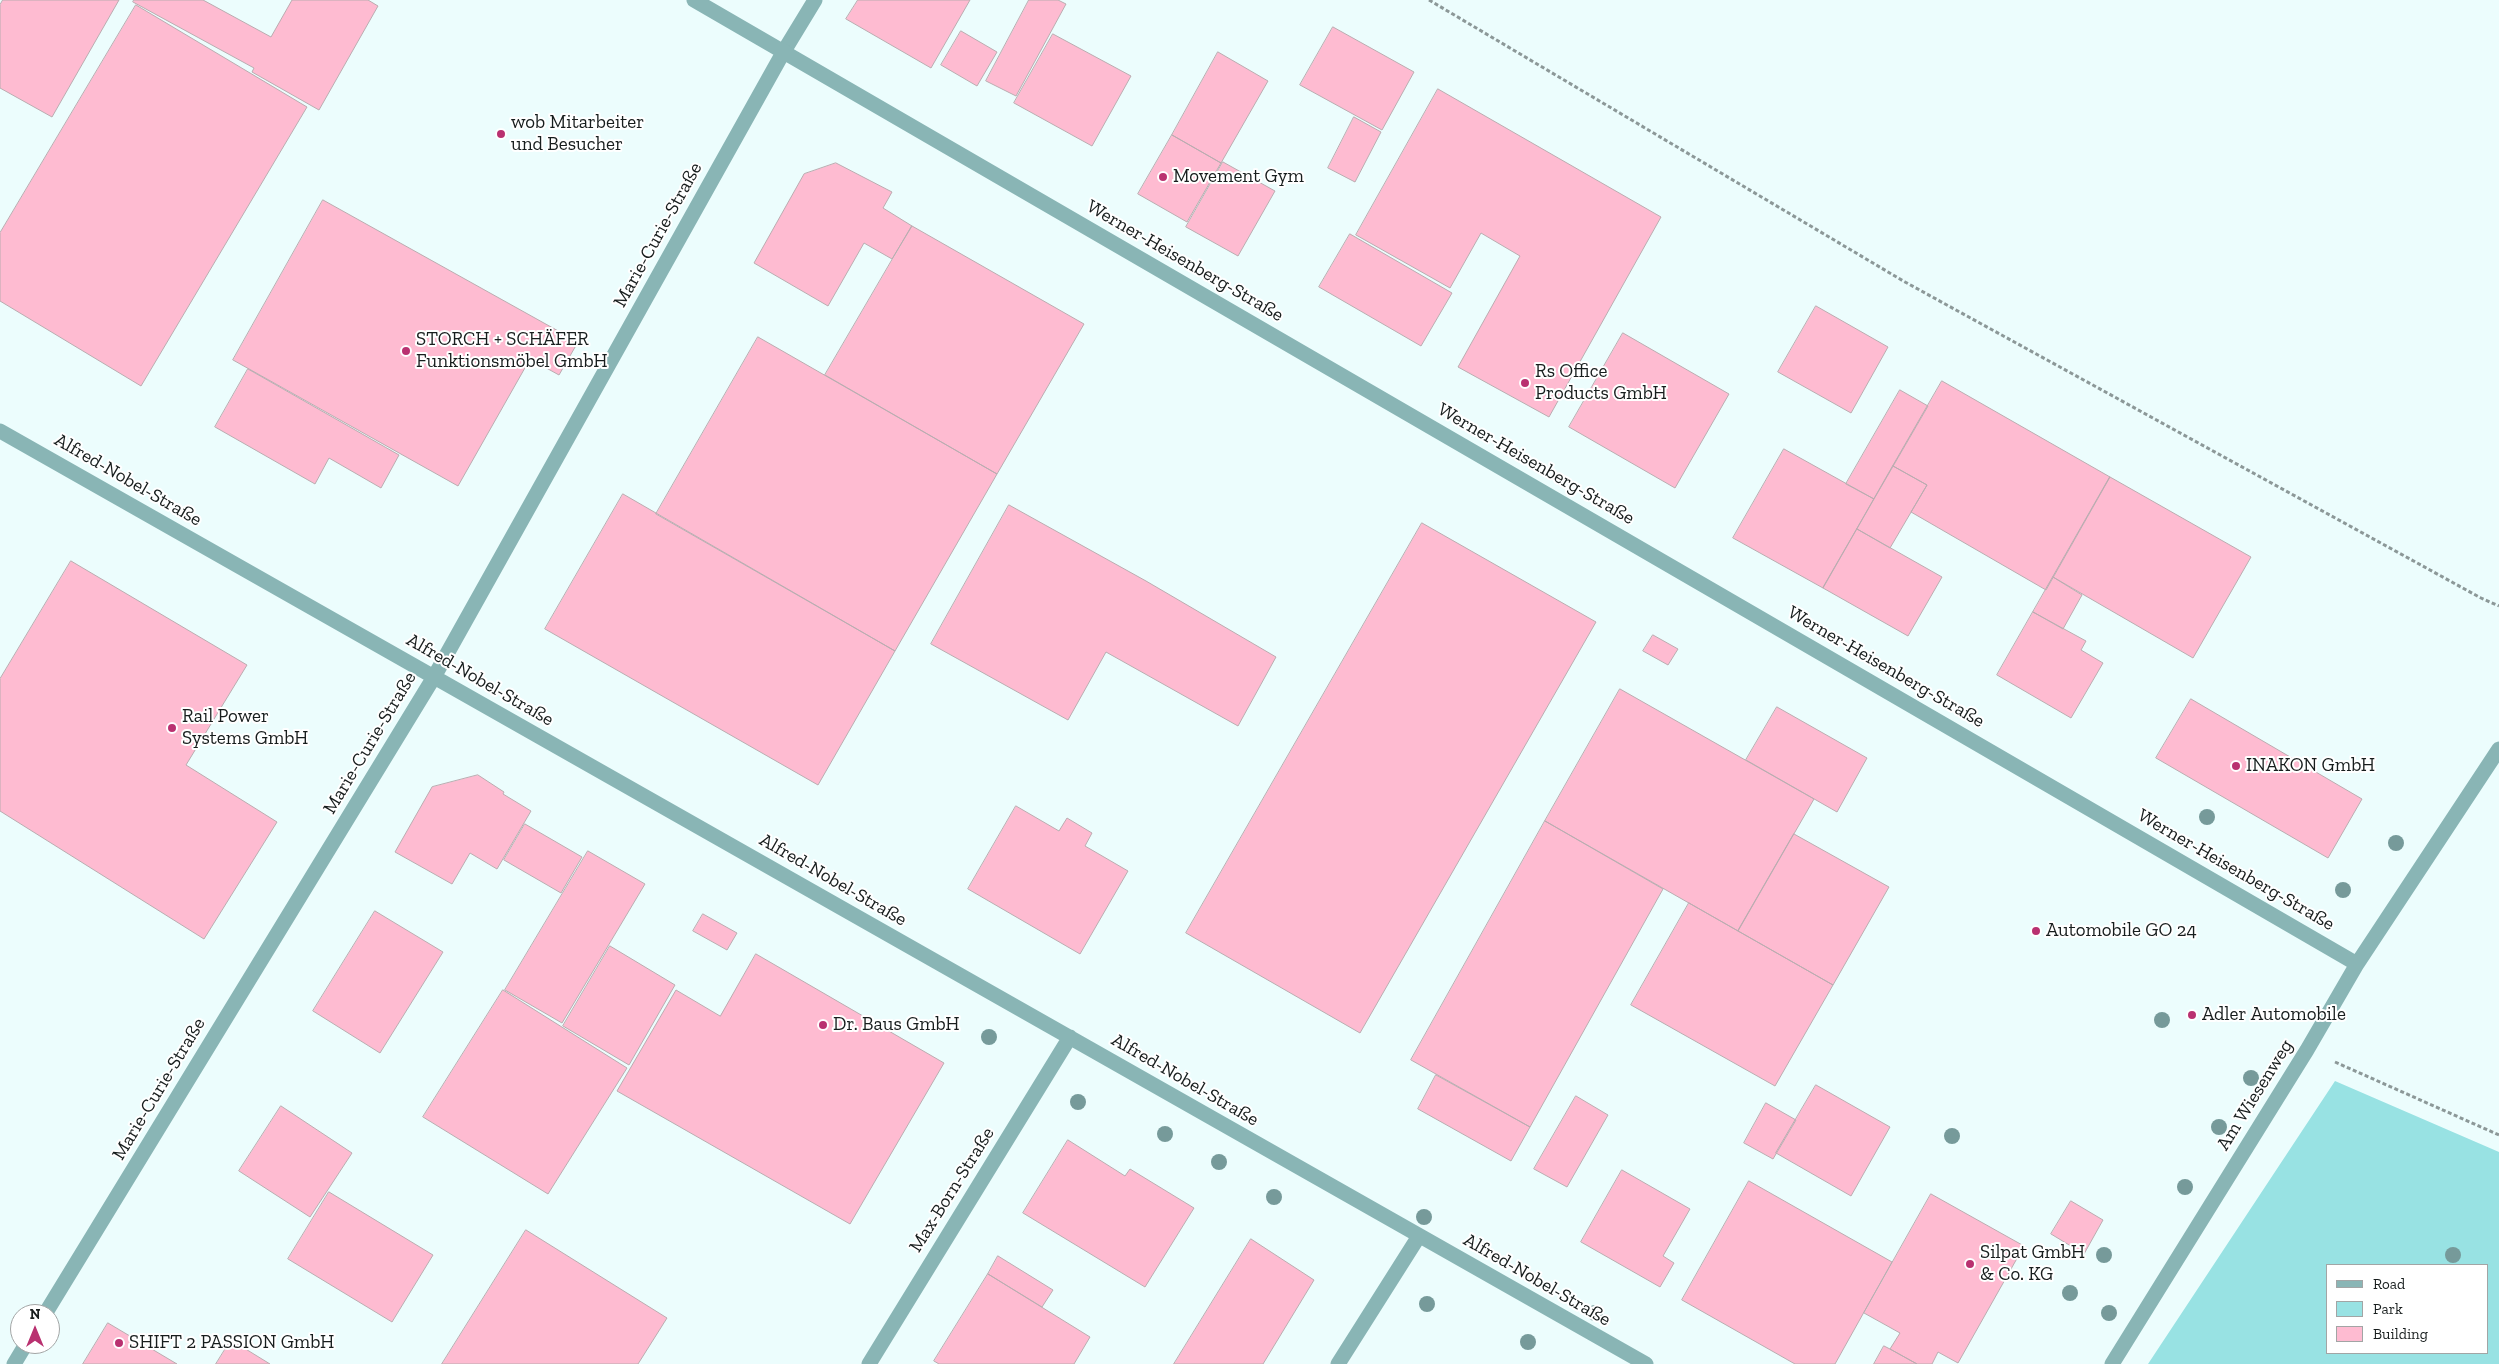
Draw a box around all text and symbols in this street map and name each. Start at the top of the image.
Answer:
place label: wob Mitarbeiter und Besucher [511,112,644,156]
marker: wob Mitarbeiter und Besucher [495,128,507,140]
street label: Marie-Curie-Straße [609,159,707,311]
place label: Movement Gym [1173,166,1304,188]
marker: Movement Gym [1157,171,1169,183]
street label: Werner-Heisenberg-Straße [1083,195,1287,327]
place label: STORCH + SCHÄFER Funktionsmöbel GmbH [416,329,608,373]
marker: STORCH + SCHÄFER Funktionsmöbel GmbH [400,345,412,357]
place label: Rs Office Products GmbH [1535,361,1667,405]
marker: Rs Office Products GmbH [1519,377,1531,389]
street label: Werner-Heisenberg-Straße [1434,398,1638,530]
street label: Alfred-Nobel-Straße [50,429,206,531]
street label: Werner-Heisenberg-Straße [1784,601,1988,733]
street label: Alfred-Nobel-Straße [402,629,558,731]
street label: Marie-Curie-Straße [319,668,421,818]
place label: Rail Power Systems GmbH [182,706,308,750]
marker: Rail Power Systems GmbH [166,722,178,734]
place label: INAKON GmbH [2246,755,2375,777]
marker: INAKON GmbH [2230,760,2242,772]
street label: Werner-Heisenberg-Straße [2134,804,2338,936]
street label: Alfred-Nobel-Straße [755,829,911,931]
place label: Automobile GO 24 [2046,920,2197,942]
marker: Automobile GO 24 [2030,925,2042,937]
place label: Adler Automobile [2202,1004,2346,1026]
marker: Adler Automobile [2186,1009,2198,1021]
street label: Marie-Curie-Straße [108,1014,210,1164]
place label: Dr. Baus GmbH [833,1014,960,1036]
marker: Dr. Baus GmbH [817,1019,829,1031]
street label: Alfred-Nobel-Straße [1107,1029,1263,1131]
street label: Am Wiesenweg [2212,1035,2298,1155]
street label: Max-Born-Straße [904,1123,1000,1257]
street label: Alfred-Nobel-Straße [1459,1229,1615,1331]
place label: Silpat GmbH & Co. KG [1980,1242,2085,1286]
marker: Silpat GmbH & Co. KG [1964,1258,1976,1270]
legend [2326,1264,2489,1354]
text: Road [2373,1275,2405,1293]
text: Park [2373,1300,2403,1318]
north arrow [10,1304,60,1354]
text: N [30,1306,40,1323]
text: Building [2373,1325,2428,1343]
place label: SHIFT 2 PASSION GmbH [129,1332,334,1354]
marker: SHIFT 2 PASSION GmbH [113,1337,125,1349]

